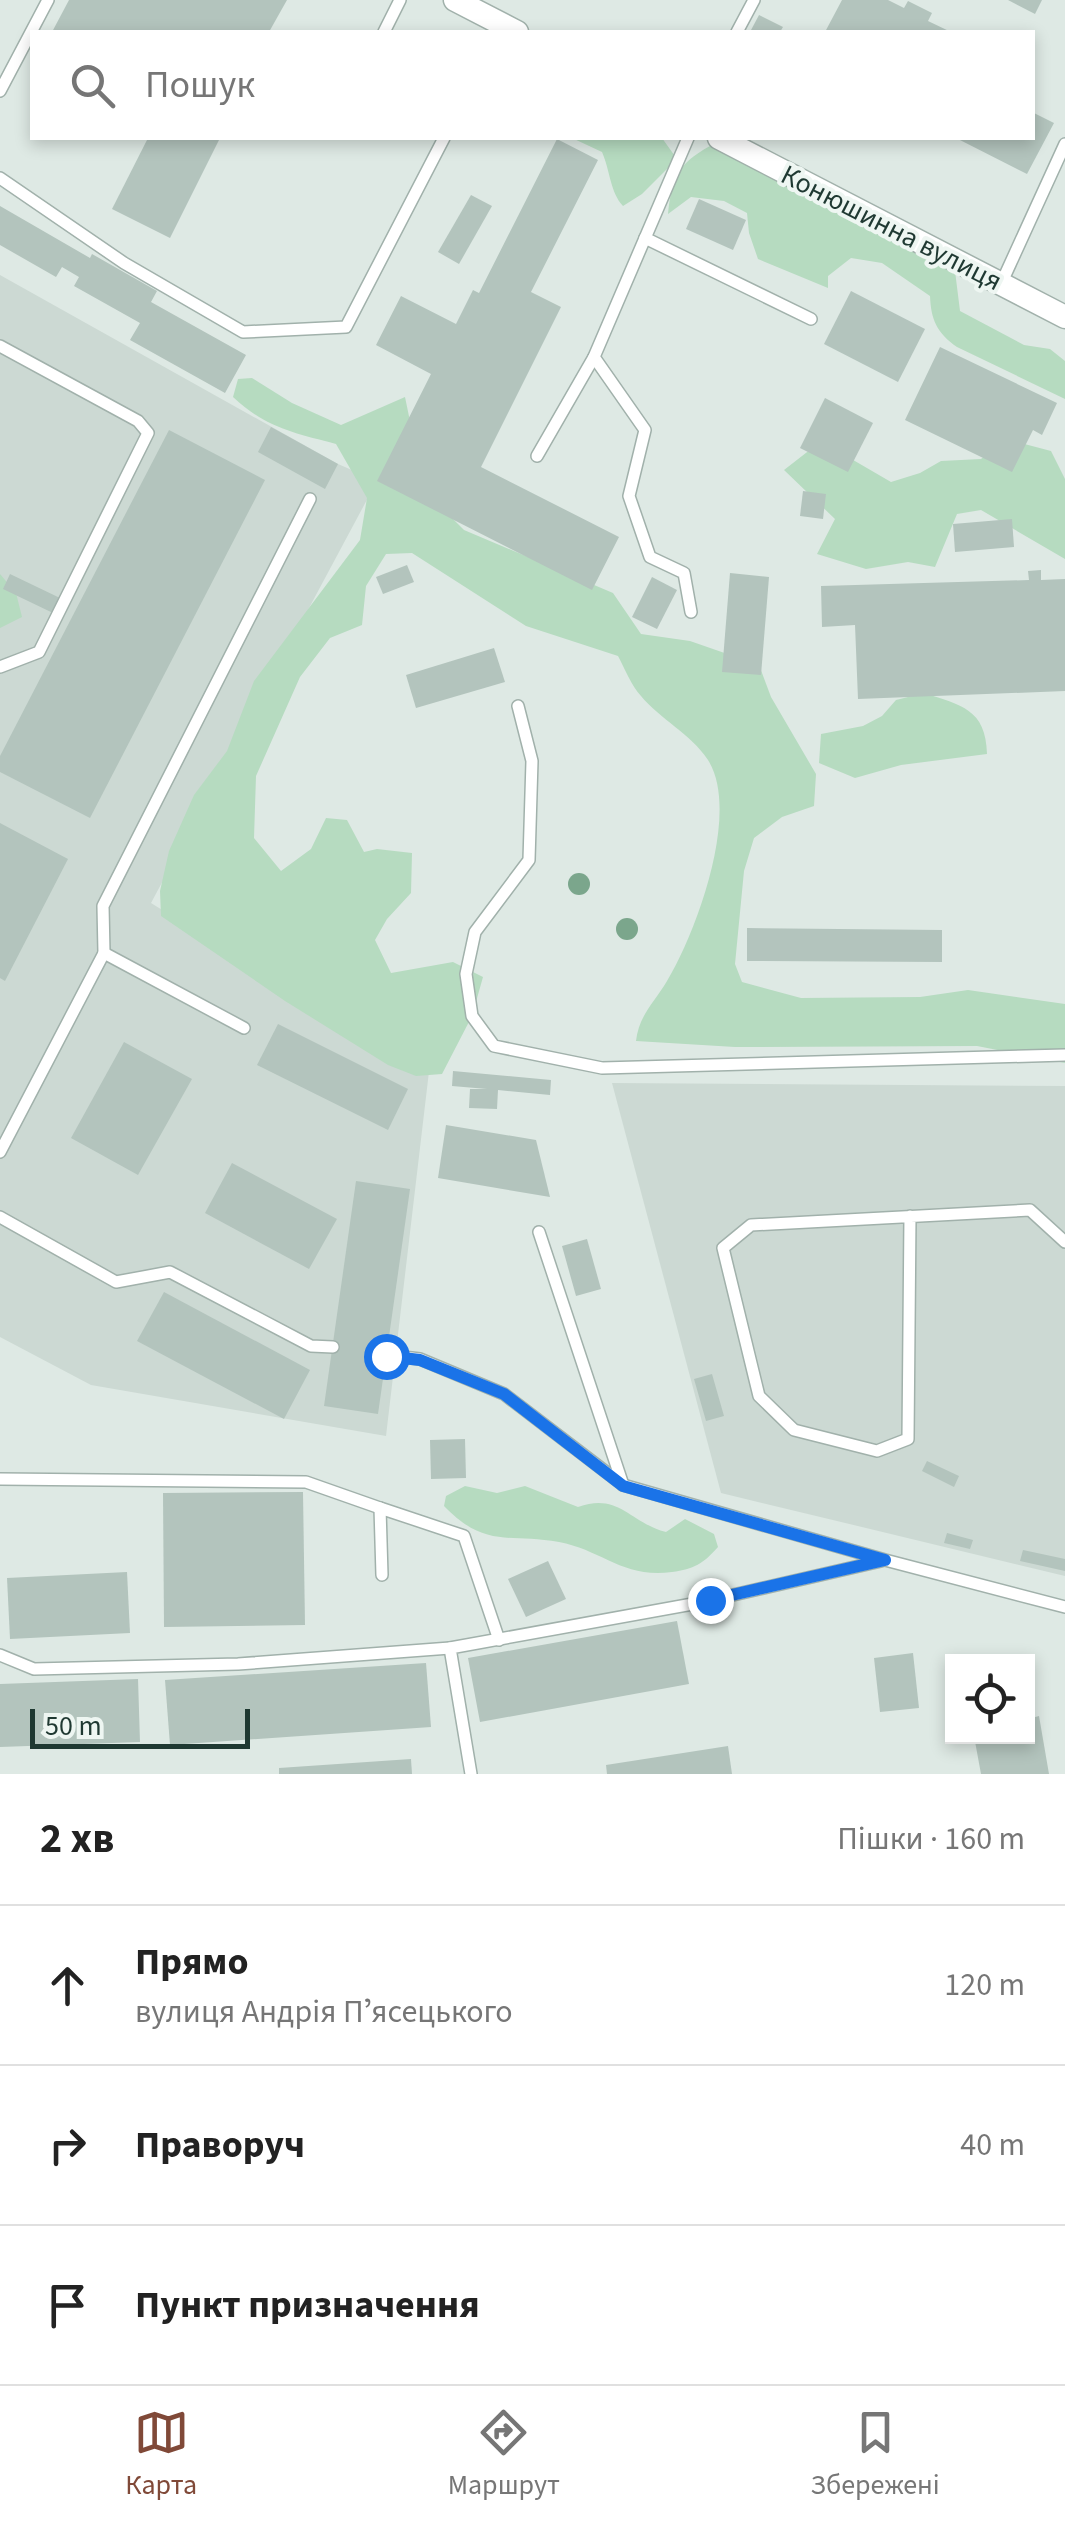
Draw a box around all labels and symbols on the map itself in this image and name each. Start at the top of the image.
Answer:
street label: Конюшинна вулиця [774,155,1009,301]
route start [364,1334,410,1380]
route end [688,1578,734,1624]
scale bar [30,1704,250,1748]

